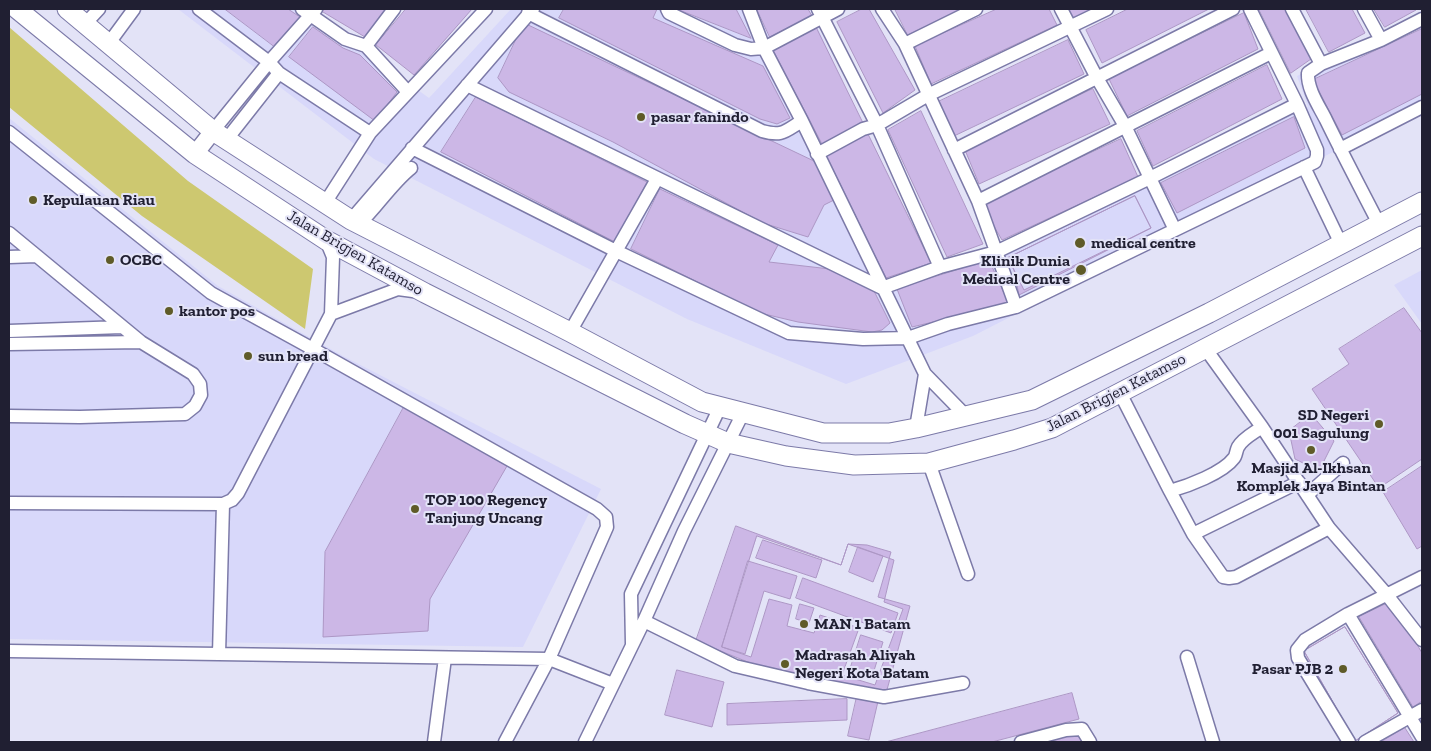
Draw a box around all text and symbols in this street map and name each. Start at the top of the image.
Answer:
place label: pasar fanindo [651,107,749,127]
marker: pasar fanindo [635,111,647,123]
place label: Kepulauan Riau [43,190,155,210]
marker: Kepulauan Riau [27,194,39,206]
street label: Jalan Brigjen Katamso [283,206,427,300]
place label: medical centre [1091,233,1196,253]
marker: medical centre [1073,236,1087,250]
place label: OCBC [120,250,162,270]
place label: Klinik Dunia Medical Centre [962,251,1070,289]
marker: OCBC [104,254,116,266]
marker: Klinik Dunia Medical Centre [1074,263,1088,277]
place label: kantor pos [179,301,255,321]
marker: kantor pos [163,305,175,317]
place label: sun bread [258,346,328,366]
street label: Jalan Brigjen Katamso [1043,349,1189,437]
marker: sun bread [242,350,254,362]
place label: SD Negeri 001 Sagulung [1273,405,1369,443]
marker: SD Negeri 001 Sagulung [1373,418,1385,430]
marker: Masjid Al-Ikhsan Komplek Jaya Bintan [1305,444,1317,456]
place label: Masjid Al-Ikhsan Komplek Jaya Bintan [1236,458,1386,496]
place label: TOP 100 Regency Tanjung Uncang [425,490,547,528]
marker: TOP 100 Regency Tanjung Uncang [409,503,421,515]
place label: MAN 1 Batam [814,614,911,634]
marker: MAN 1 Batam [798,618,810,630]
place label: Madrasah Aliyah Negeri Kota Batam [795,645,929,683]
marker: Madrasah Aliyah Negeri Kota Batam [779,658,791,670]
place label: Pasar PJB 2 [1252,659,1333,679]
marker: Pasar PJB 2 [1337,663,1349,675]

